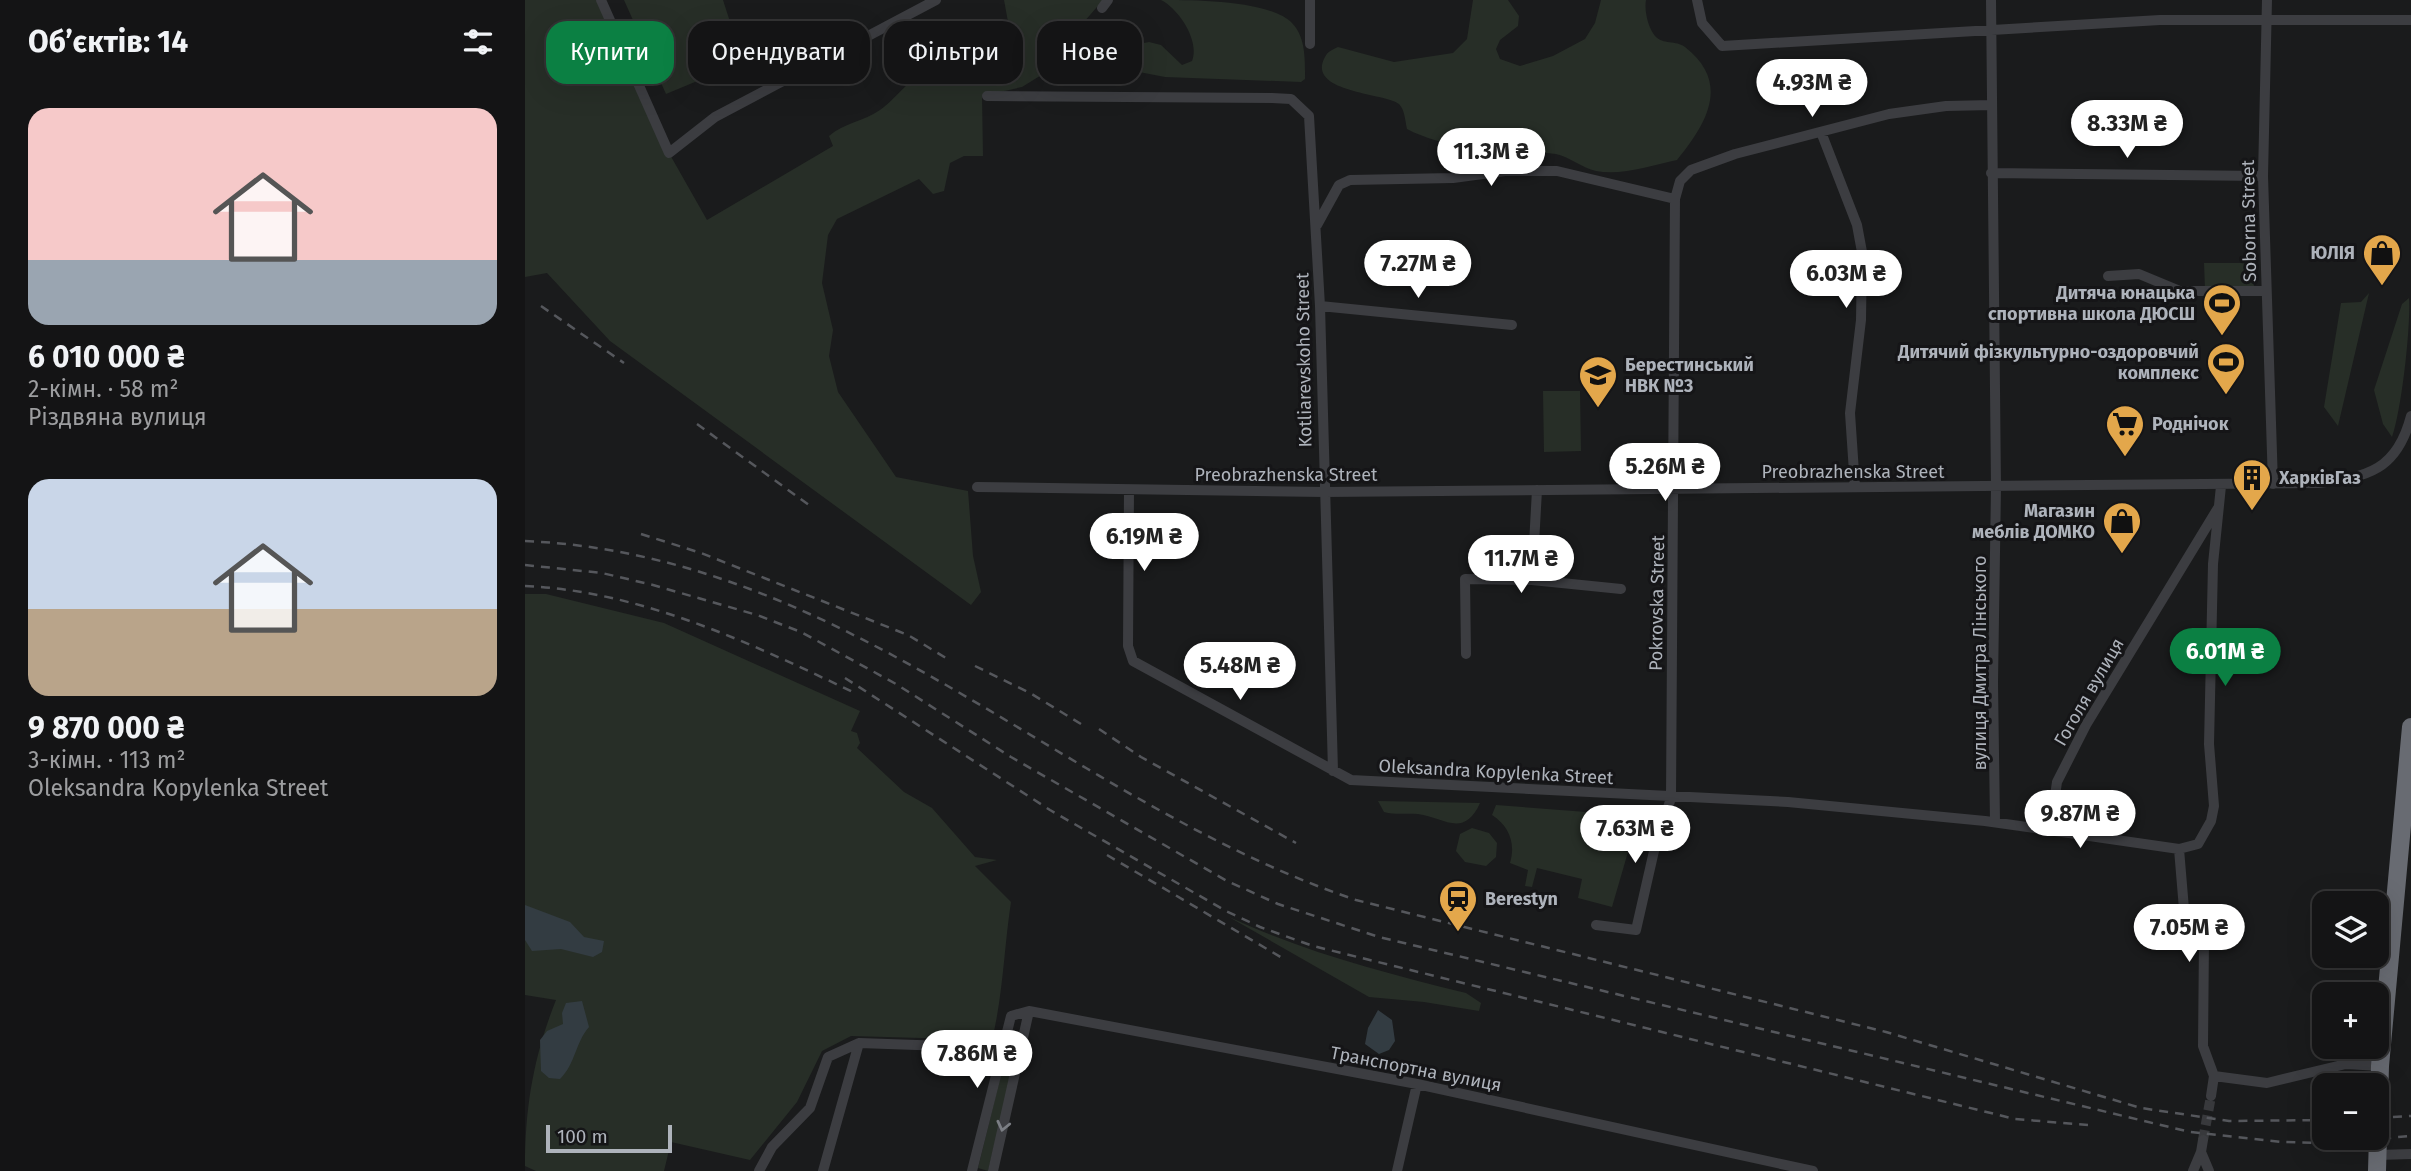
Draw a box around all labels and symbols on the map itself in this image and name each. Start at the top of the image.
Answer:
pin: 4.93M ₴ [1747,60,1877,119]
pin: 8.33M ₴ [2062,100,2192,160]
pin: 11.3M ₴ [1426,128,1556,188]
street label: Soborna Street [2237,159,2261,282]
shop icon: ЮЛІЯ [2361,232,2403,287]
pin: 7.27M ₴ [1353,240,1483,300]
place label: ЮЛІЯ [2311,242,2355,264]
pin: 6.03M ₴ [1781,250,1911,310]
street label: Kotliarevskoho Street [1291,272,1317,448]
place label: Дитяча юнацька спортивна школа ДЮСШ [1988,282,2195,325]
sports icon: Дитяча юнацька спортивна школа ДЮСШ [2201,282,2243,337]
place label: Дитячий фізкультурно-оздоровчий комплекс [1897,341,2199,384]
sports icon: Дитячий фізкультурно-оздоровчий комплекс [2205,341,2247,396]
school or university icon: Берестинський НВК №3 [1577,354,1619,409]
place label: Берестинський НВК №3 [1625,354,1754,397]
supermarket icon: Роднічок [2104,403,2146,458]
place label: Роднічок [2152,413,2229,435]
pin: 5.26M ₴ [1600,444,1730,503]
building icon: ХарківГаз [2231,457,2273,512]
street label: Preobrazhenska Street [1761,461,1945,483]
street label: Preobrazhenska Street [1194,464,1378,486]
place label: ХарківГаз [2278,467,2361,489]
place label: Магазин меблів ДОМКО [1972,500,2095,543]
shop icon: Магазин меблів ДОМКО [2101,500,2143,555]
pin: 6.19M ₴ [1079,514,1209,573]
street label: Pokrovska Street [1645,534,1669,671]
pin: 11.7M ₴ [1456,536,1586,595]
street label: вулиця Дмитра Лінського [1969,555,1991,771]
pin: 6.01M ₴ [2160,628,2290,688]
street label: Гоголя вулиця [2049,634,2129,750]
pin: 5.48M ₴ [1175,642,1305,702]
street label: Oleksandra Kopylenka Street [1378,755,1614,789]
pin: 9.87M ₴ [2015,790,2145,850]
pin: 7.63M ₴ [1570,806,1700,865]
station icon: Berestyn [1437,878,1479,933]
place label: Berestyn [1485,888,1558,910]
pin: 7.05M ₴ [2124,904,2254,964]
pin: 7.86M ₴ [912,1030,1042,1090]
street label: Транспортна вулиця [1329,1042,1503,1096]
one-way arrow [997,1120,1012,1132]
scale bar [546,1122,672,1154]

